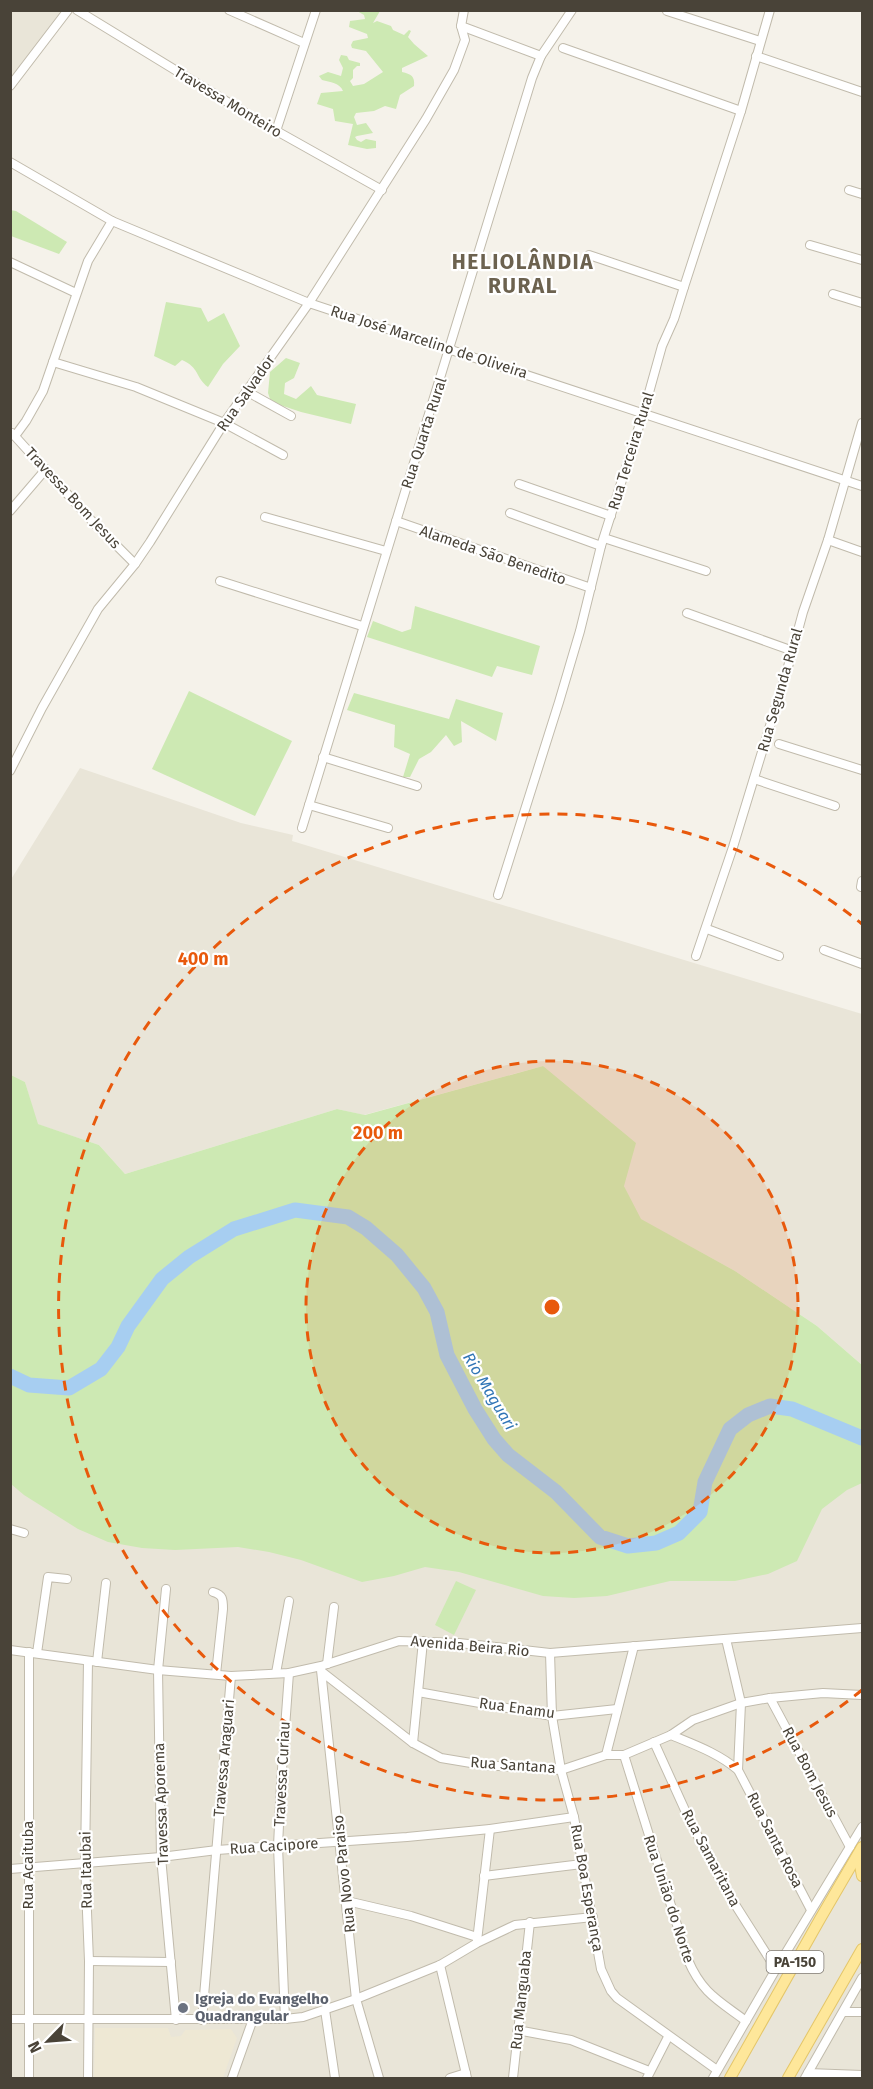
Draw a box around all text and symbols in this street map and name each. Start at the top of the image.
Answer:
street label: Travessa Monteiro [171,63,285,141]
district label: HELIOLÂNDIA RURAL [452,248,594,299]
street label: Rua José Marcelino de Oliveira [328,302,530,382]
street label: Rua Salvador [213,351,279,435]
street label: Rua Quarta Rural [398,375,451,491]
street label: Rua Terceira Rural [604,389,658,512]
street label: Travessa Bom Jesus [21,444,125,552]
street label: Alameda São Benedito [417,521,569,589]
street label: Rua Segunda Rural [754,625,806,754]
text: 400 m [178,948,228,970]
text: 200 m [353,1122,403,1144]
centre of rings [542,1297,562,1317]
water label: Rio Maguari [459,1349,520,1434]
street label: Avenida Beira Rio [410,1632,530,1660]
street label: Rua Enamu [478,1694,556,1722]
street label: Travessa Araguari [210,1698,238,1818]
street label: Travessa Curiau [270,1721,294,1827]
street label: Rua Bom Jesus [779,1724,841,1820]
street label: Travessa Aporema [150,1742,172,1866]
street label: Rua Santana [470,1753,556,1777]
street label: Rua Santa Rosa [743,1789,807,1891]
street label: Rua Samaritana [678,1806,744,1910]
street label: Rua Novo Paraiso [329,1814,359,1934]
street label: Rua Acaituba [19,1820,37,1910]
street label: Rua Boa Esperança [567,1823,607,1953]
street label: Rua Itaubai [76,1831,96,1909]
street label: Rua União do Norte [640,1833,698,1965]
street label: Rua Cacipore [229,1834,319,1858]
street label: Rua Manguaba [507,1949,535,2051]
road number: PA-150 [766,1951,824,1973]
place label: Igreja do Evangelho Quadrangular [195,1990,329,2025]
marker: Igreja do Evangelho Quadrangular [176,2001,190,2015]
north arrow [18,2011,78,2071]
text: N [24,2038,46,2056]

